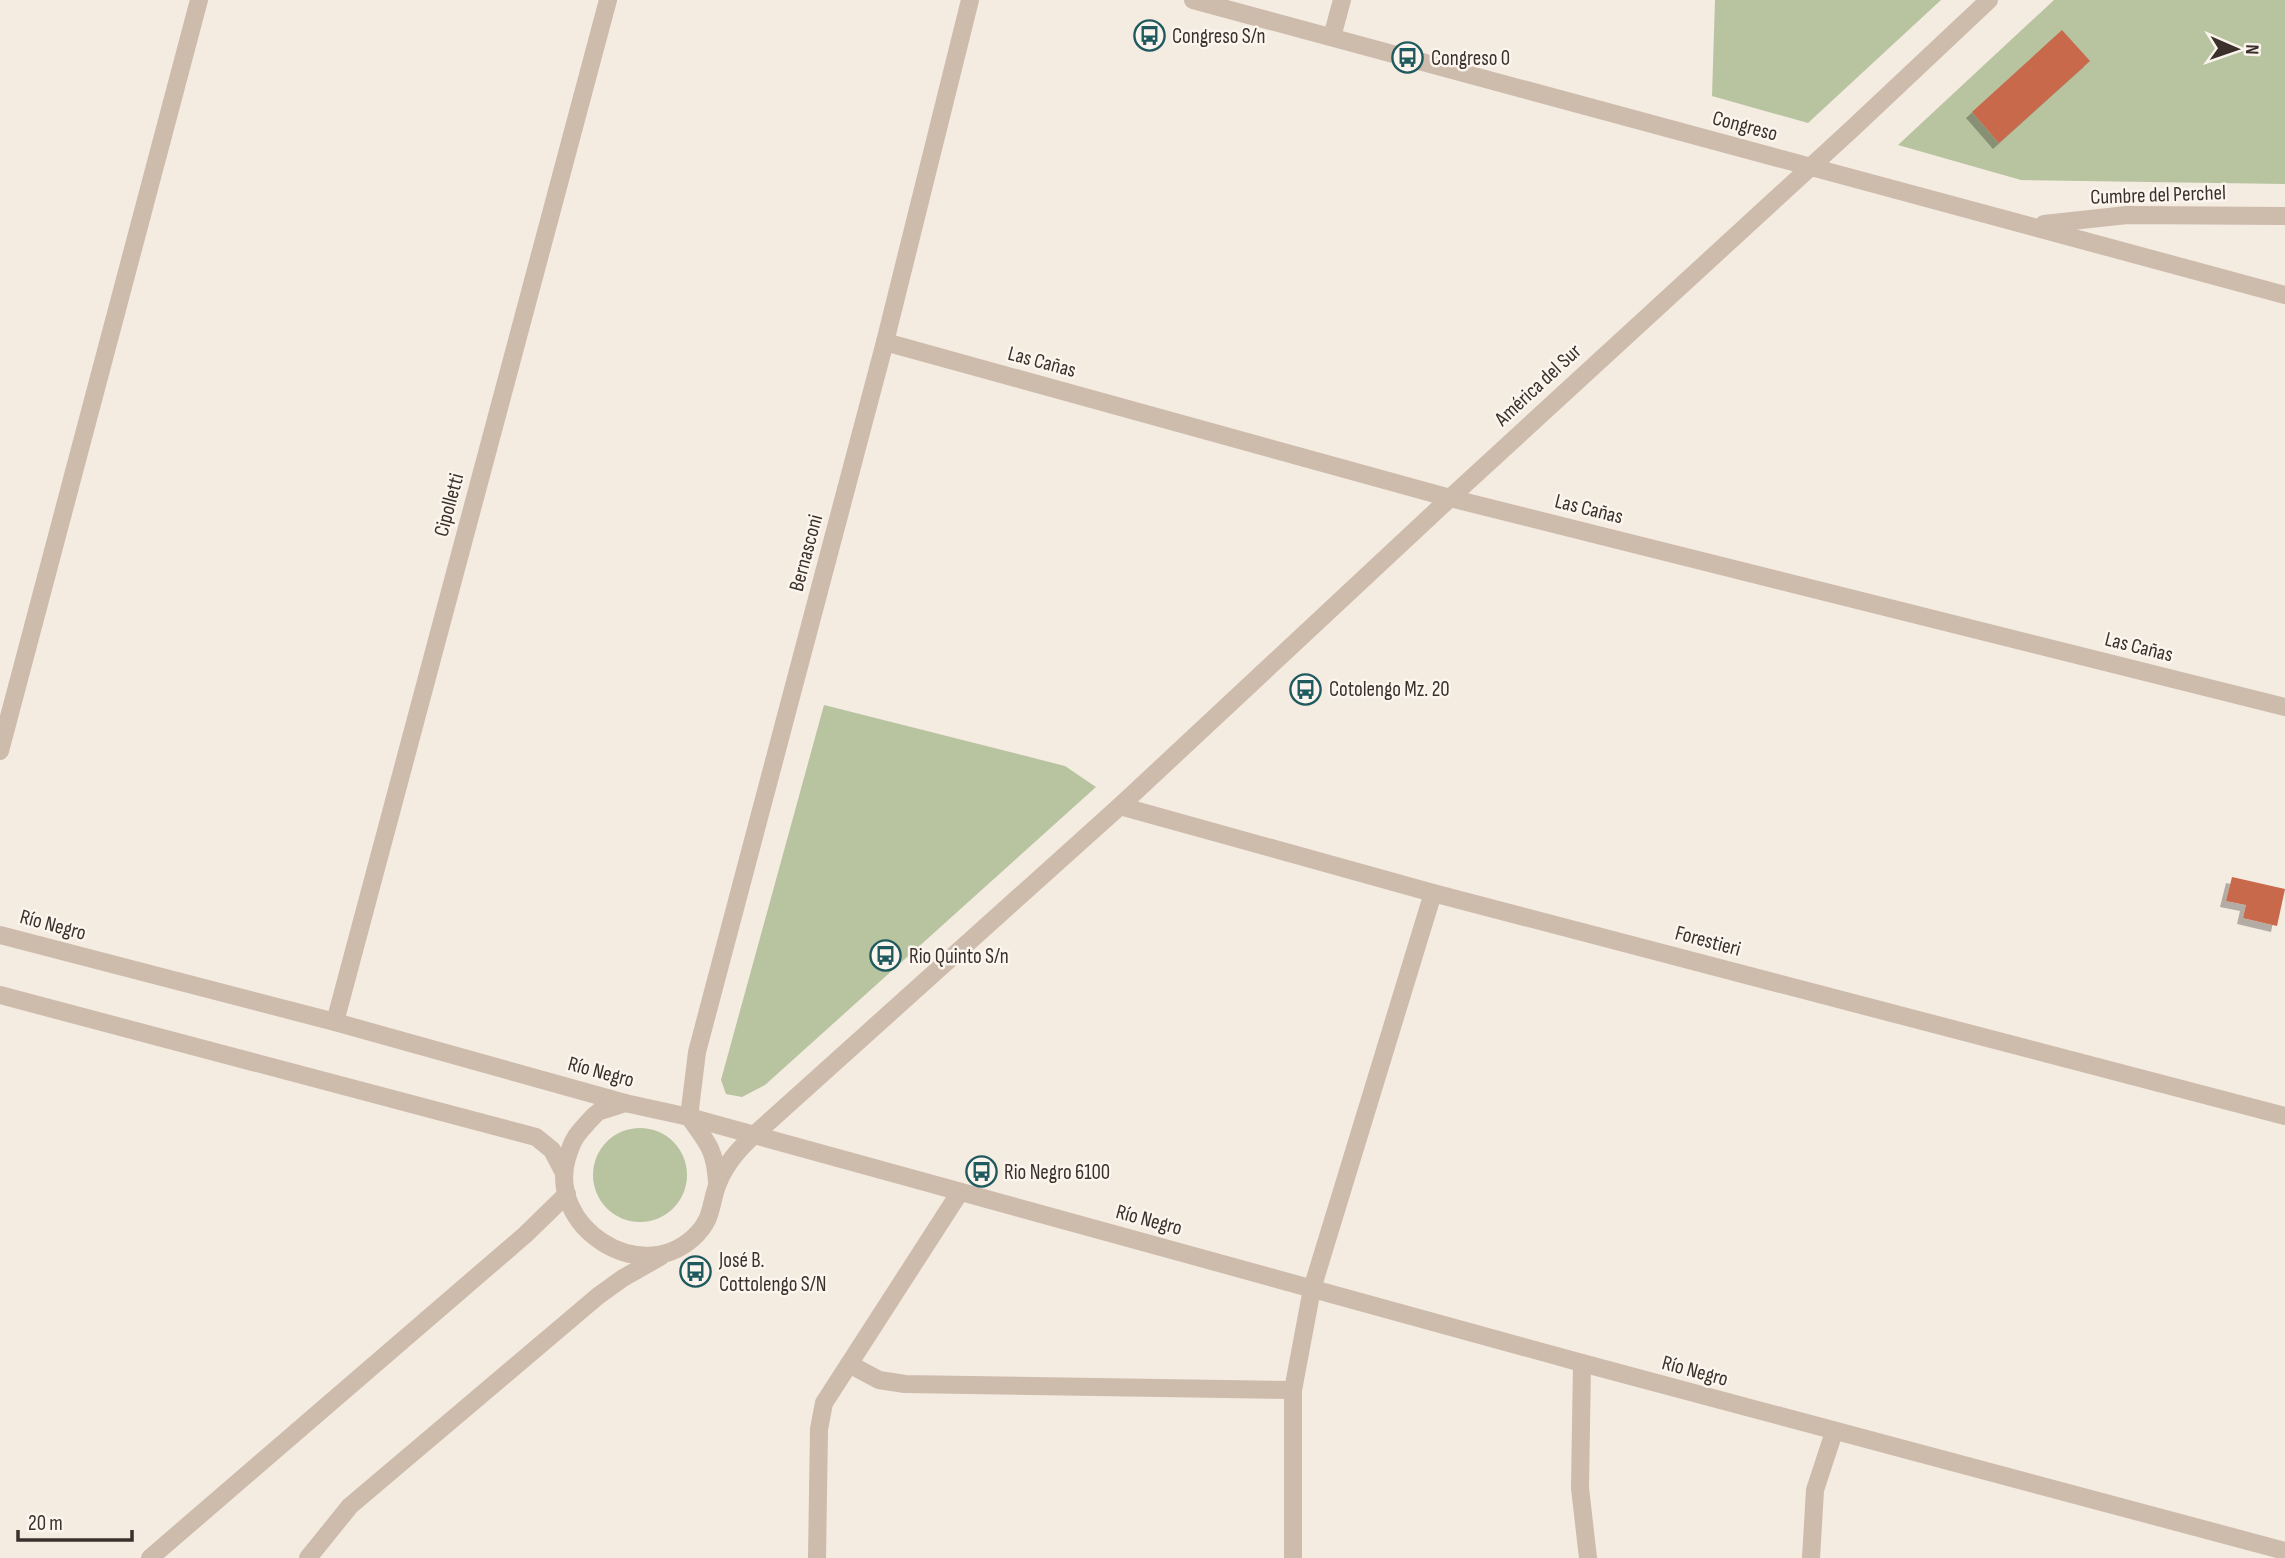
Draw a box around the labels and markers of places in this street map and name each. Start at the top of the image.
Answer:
bus stop icon: Congreso S/n [1132,19,1166,53]
place label: Congreso S/n [1172,24,1265,49]
bus stop icon: Congreso 0 [1391,41,1425,75]
place label: Congreso 0 [1431,46,1510,71]
bus stop icon: Cotolengo Mz. 20 [1289,672,1323,706]
place label: Cotolengo Mz. 20 [1329,677,1450,702]
bus stop icon: Rio Quinto S/n [869,939,903,973]
place label: Rio Quinto S/n [909,944,1009,969]
bus stop icon: Rio Negro 6100 [964,1155,998,1189]
place label: Rio Negro 6100 [1004,1160,1110,1185]
place label: José B. Cottolengo S/N [718,1248,827,1297]
bus stop icon: José B. Cottolengo S/N [679,1255,713,1289]

